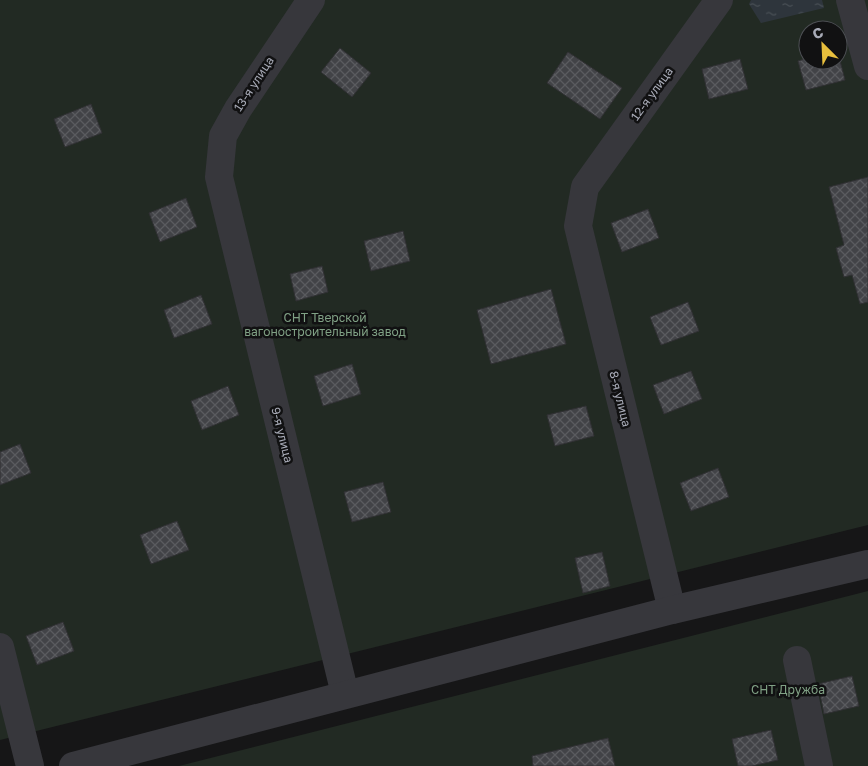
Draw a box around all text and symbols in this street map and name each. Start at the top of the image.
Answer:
north arrow [798,20,848,70]
text: С [810,23,826,42]
street label: 13-я улица [230,53,277,114]
street label: 12-я улица [627,64,676,123]
park label: СНТ Тверской вагоностроительный завод [244,310,406,339]
street label: 8-я улица [606,369,635,428]
street label: 9-я улица [268,405,297,464]
park label: СНТ Дружба [751,682,825,697]

